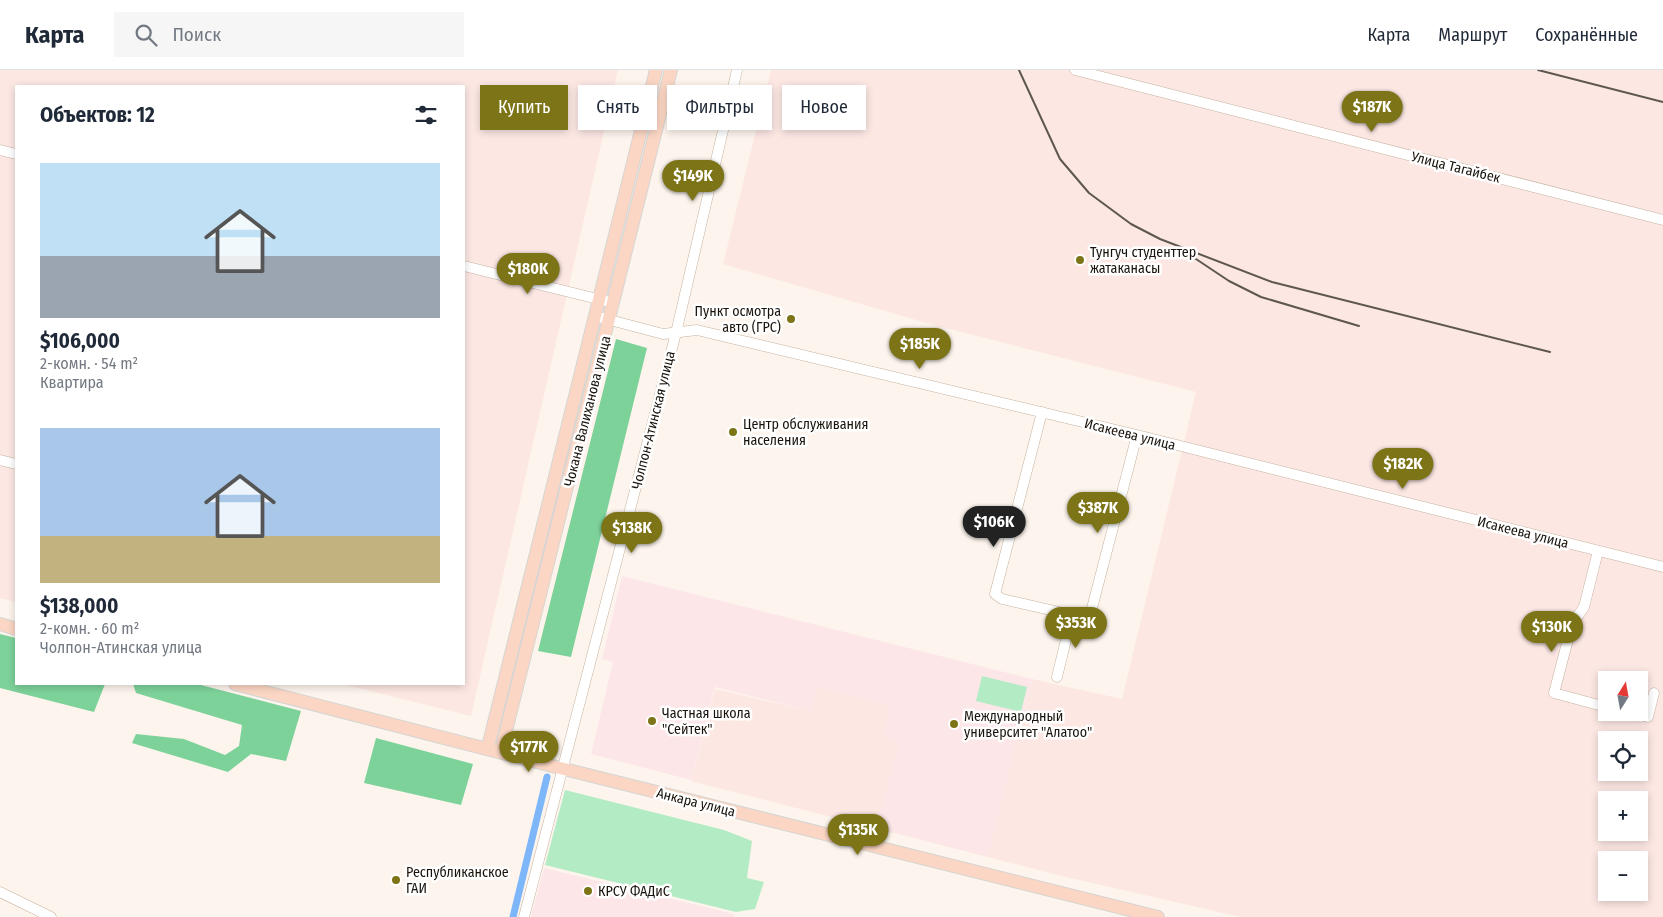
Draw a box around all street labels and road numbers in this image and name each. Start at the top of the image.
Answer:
street label: Улица Тагайбек [1409,148,1503,187]
street label: Чокана Валиханова улица [561,334,614,488]
street label: Чолпон-Атинская улица [628,349,679,491]
street label: Исакеева улица [1082,415,1177,454]
street label: Исакеева улица [1475,513,1570,552]
street label: Анкара улица [655,784,737,821]

